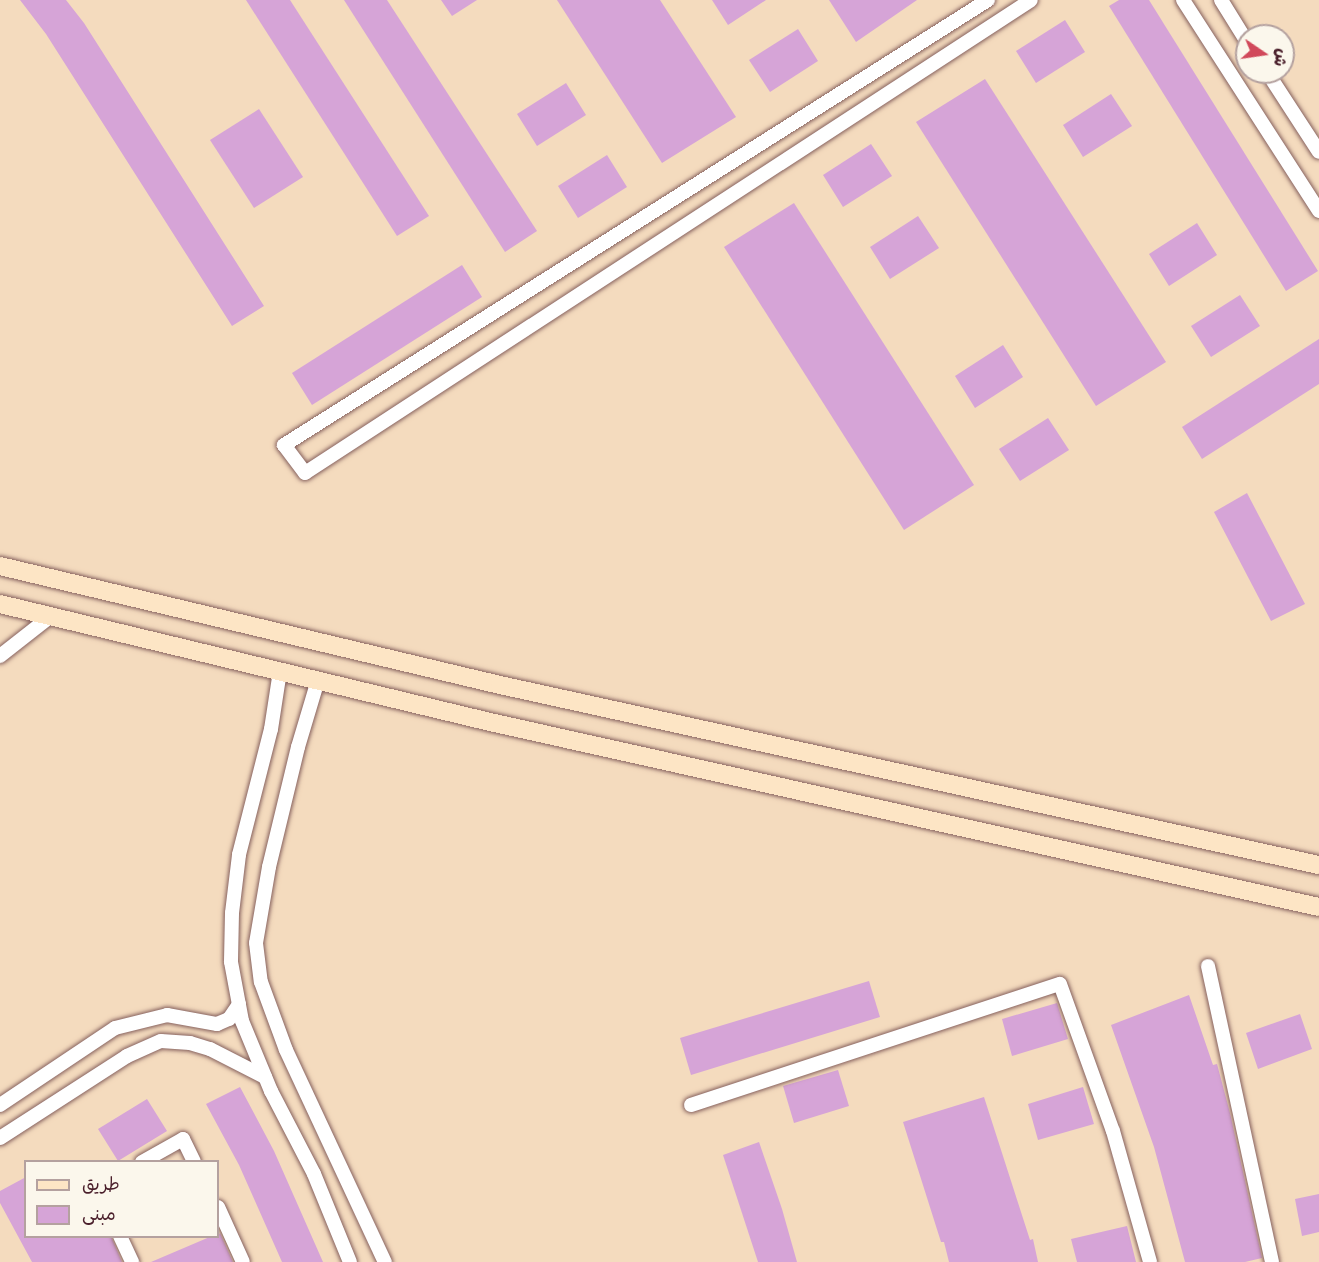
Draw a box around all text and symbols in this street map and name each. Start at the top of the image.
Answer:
north arrow [1235,24,1295,84]
text: ش [1270,47,1292,68]
legend [24,1160,219,1238]
text: طريق [82,1173,120,1195]
text: مبنى [82,1203,116,1225]

